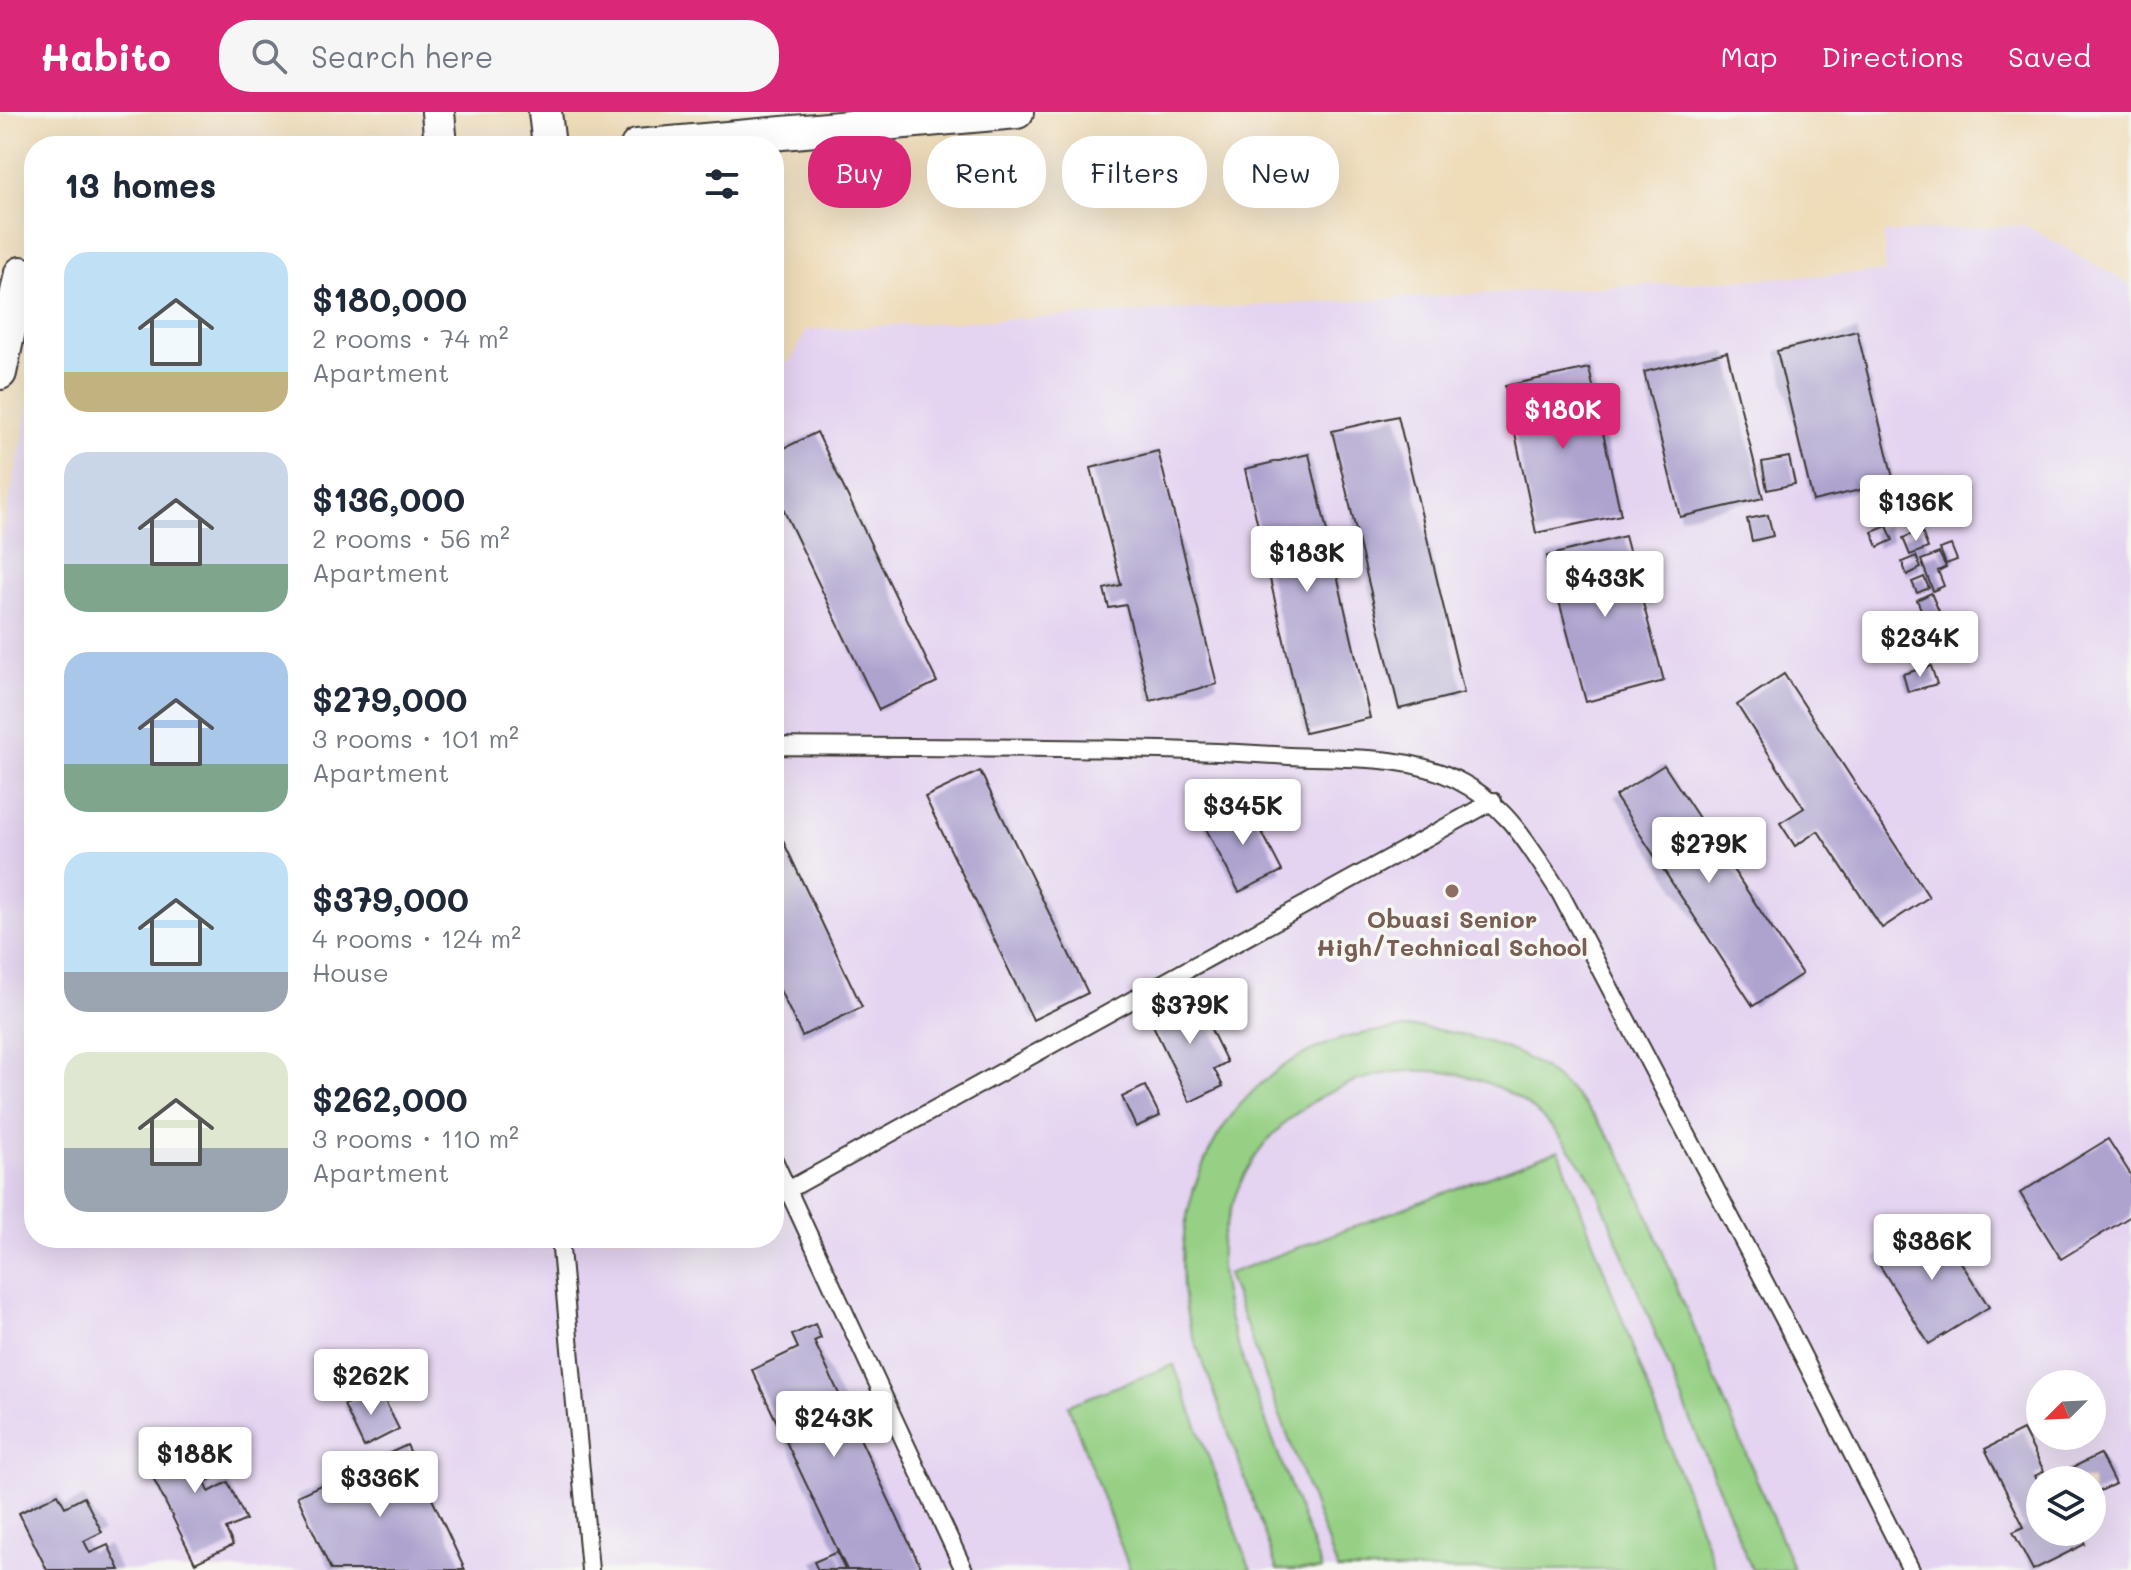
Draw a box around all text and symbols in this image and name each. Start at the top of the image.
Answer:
search box [219,20,779,92]
text: Habito [40,31,171,81]
icon: search [247,34,291,78]
text: Search here [311,36,493,76]
text: Map [1721,38,1778,74]
text: Directions [1822,38,1964,74]
text: Saved [2008,38,2091,74]
chip: Buy [808,136,911,208]
chip: Rent [927,136,1046,208]
chip: Filters [1062,136,1207,208]
chip: New [1223,136,1339,208]
text: 13 homes [64,162,217,207]
icon: filters [700,162,744,206]
text: $180,000 [312,276,467,321]
icon: home [128,284,224,380]
text: 2 rooms · 74 m² [312,321,509,355]
text: Apartment [312,355,449,389]
pin: $180K [1507,383,1619,451]
text: $180K [1524,392,1602,426]
pin: $136K [1860,475,1972,543]
text: $136,000 [312,476,465,521]
icon: home [128,484,224,580]
text: $136K [1878,484,1954,518]
text: 2 rooms · 56 m² [312,521,510,555]
pin: $183K [1251,526,1363,594]
text: $183K [1269,535,1345,569]
pin: $433K [1549,551,1661,619]
text: Apartment [312,555,449,589]
text: $433K [1565,560,1645,594]
pin: $234K [1864,611,1976,679]
text: $234K [1880,620,1960,654]
text: $279,000 [312,676,467,721]
icon: home [128,684,224,780]
text: 3 rooms · 101 m² [312,721,519,755]
text: Apartment [312,755,449,789]
pin: $345K [1187,779,1299,847]
text: $345K [1203,788,1283,822]
pin: $279K [1653,817,1765,885]
text: $279K [1670,826,1748,860]
text: $379,000 [312,876,469,921]
marker: Obuasi Senior High/Technical School [1443,882,1461,900]
icon: home [128,884,224,980]
place label: Obuasi Senior High/Technical School [1316,903,1588,962]
text: 4 rooms · 124 m² [312,921,521,955]
text: House [312,955,389,989]
pin: $379K [1134,978,1246,1046]
text: $379K [1151,987,1229,1021]
text: $262,000 [312,1076,468,1121]
icon: home [128,1084,224,1180]
text: 3 rooms · 110 m² [312,1121,519,1155]
text: Apartment [312,1155,449,1189]
pin: $386K [1876,1214,1988,1282]
text: $386K [1892,1223,1972,1257]
pin: $262K [315,1349,427,1417]
text: $262K [332,1358,410,1392]
north arrow [2026,1370,2106,1450]
map controls [2026,1370,2106,1546]
pin: $243K [778,1391,890,1459]
text: $243K [794,1400,874,1434]
pin: $188K [139,1427,251,1495]
text: $188K [157,1436,233,1470]
pin: $336K [324,1451,436,1519]
text: $336K [340,1460,420,1494]
button: layers [2026,1466,2106,1546]

